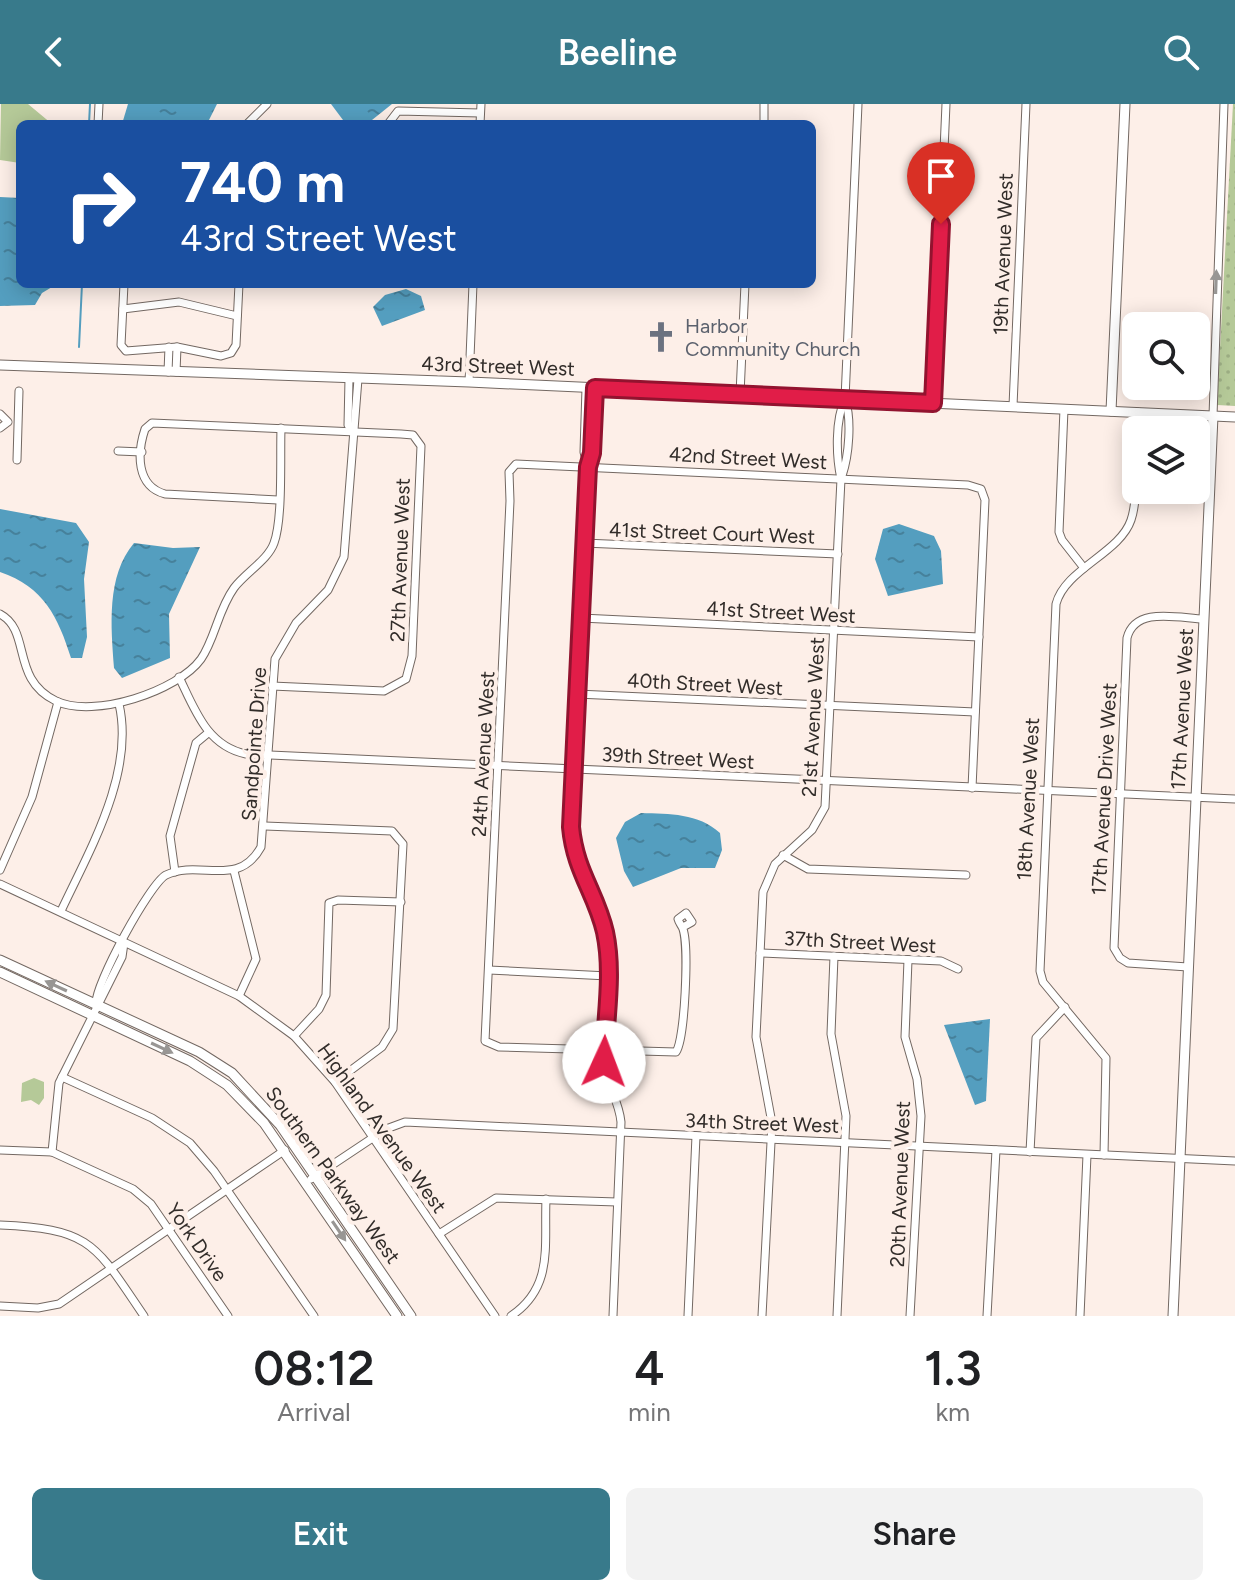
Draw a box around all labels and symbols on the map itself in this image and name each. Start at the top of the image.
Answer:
pin [907,142,975,224]
street label: 19th Avenue West [988,173,1018,335]
one-way arrow [1210,269,1223,294]
place label: Harbor Community Church [685,314,861,361]
church icon: Harbor Community Church [644,320,678,354]
street label: 43rd Street West [421,351,575,381]
street label: 42nd Street West [668,442,828,474]
street label: 27th Avenue West [385,477,415,643]
street label: 41st Street Court West [609,517,815,549]
street label: 41st Street West [706,596,856,628]
street label: 17th Avenue West [1166,628,1198,790]
street label: 21st Avenue West [797,636,829,798]
street label: Sandpointe Drive [237,666,271,822]
street label: 40th Street West [626,668,784,700]
street label: 24th Avenue West [467,670,499,838]
street label: 17th Avenue Drive West [1086,682,1122,896]
street label: 18th Avenue West [1012,717,1044,881]
street label: 39th Street West [601,742,755,774]
street label: 37th Street West [783,926,937,958]
one-way arrow [44,979,68,993]
position arrow [562,1020,646,1104]
street label: Highland Avenue West [312,1039,452,1217]
one-way arrow [150,1041,173,1055]
street label: Southern Parkway West [261,1082,405,1268]
street label: 20th Avenue West [885,1100,915,1268]
street label: 34th Street West [685,1108,839,1138]
street label: York Drive [161,1198,233,1286]
one-way arrow [331,1220,346,1241]

